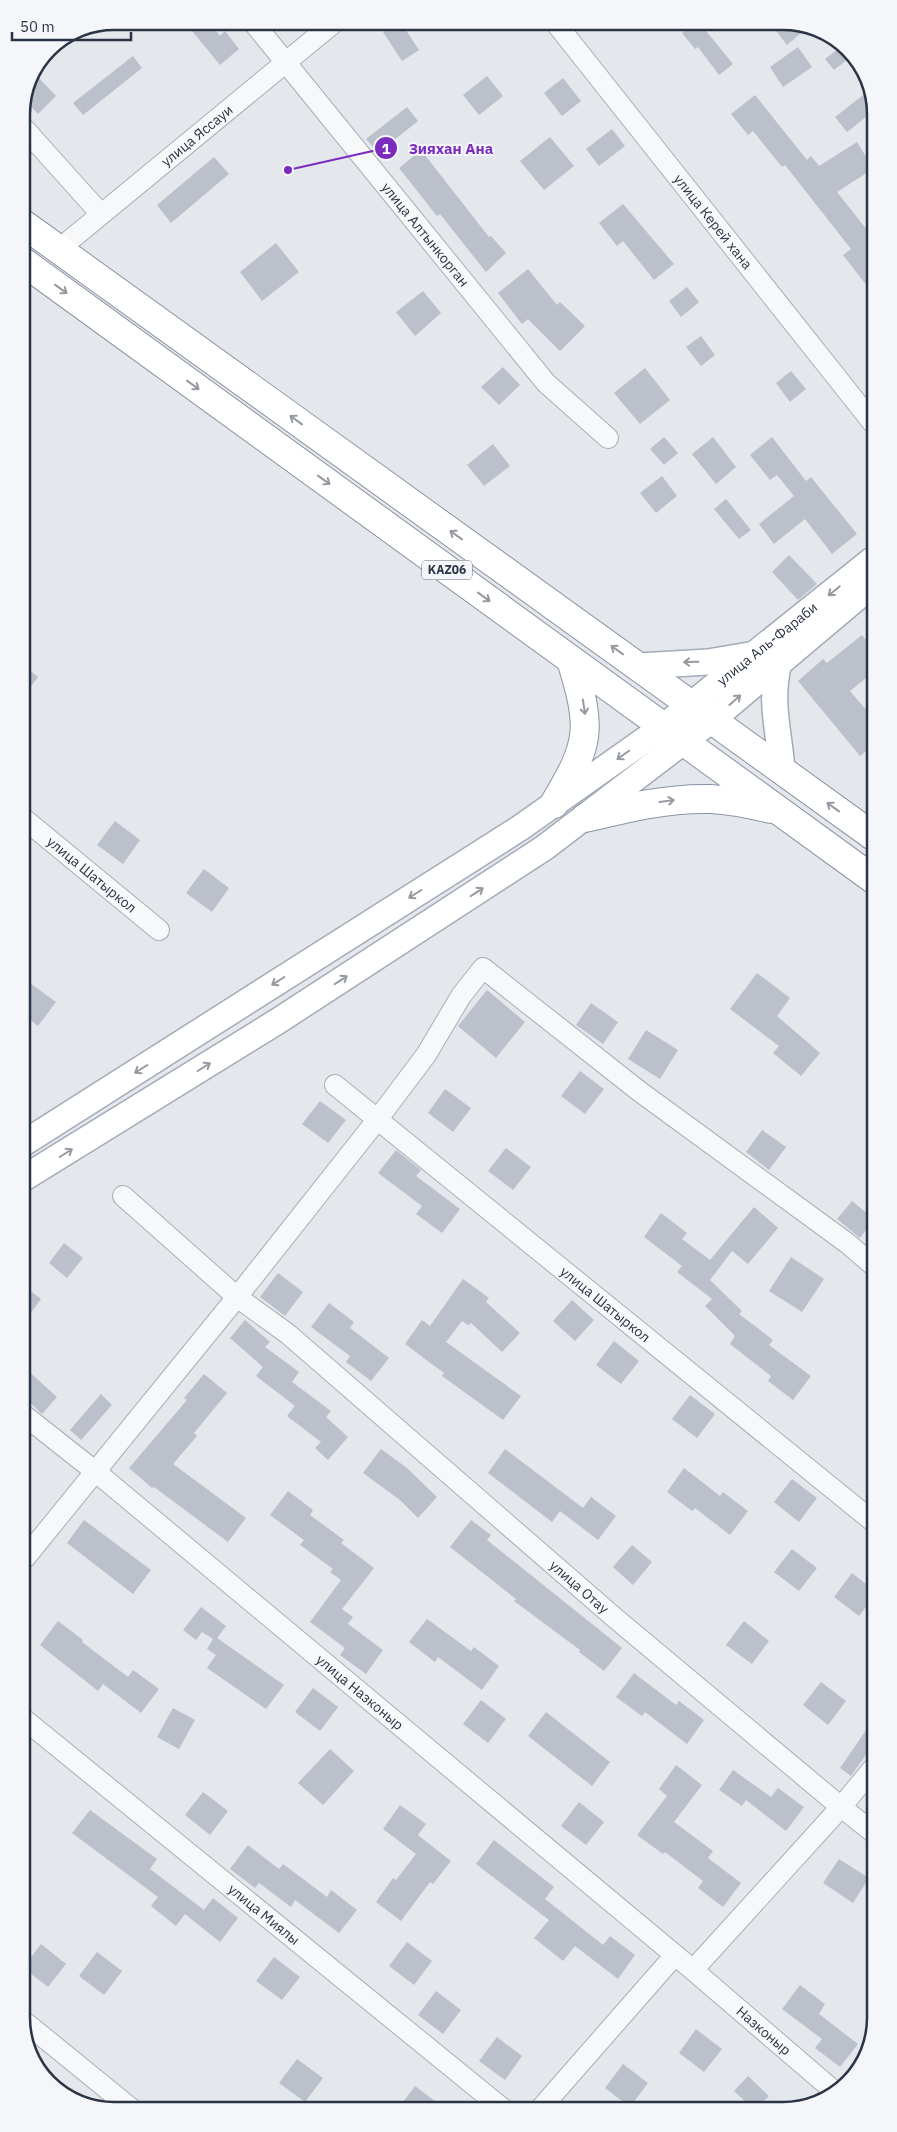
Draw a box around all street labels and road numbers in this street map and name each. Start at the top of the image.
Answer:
street label: улица Яссауи [157,101,237,170]
street label: улица Керей хана [670,170,757,273]
street label: улица Алтынкорган [378,179,473,290]
road number: KАZ06 [422,560,472,580]
street label: улица Аль-Фараби [713,598,821,689]
street label: улица Шатыркол [43,832,140,917]
street label: улица Шатыркол [557,1262,654,1346]
street label: улица Отау [546,1556,613,1618]
street label: улица Назконыр [312,1650,407,1734]
street label: улица Миялы [224,1880,303,1949]
street label: Назконыр [733,2002,795,2059]

